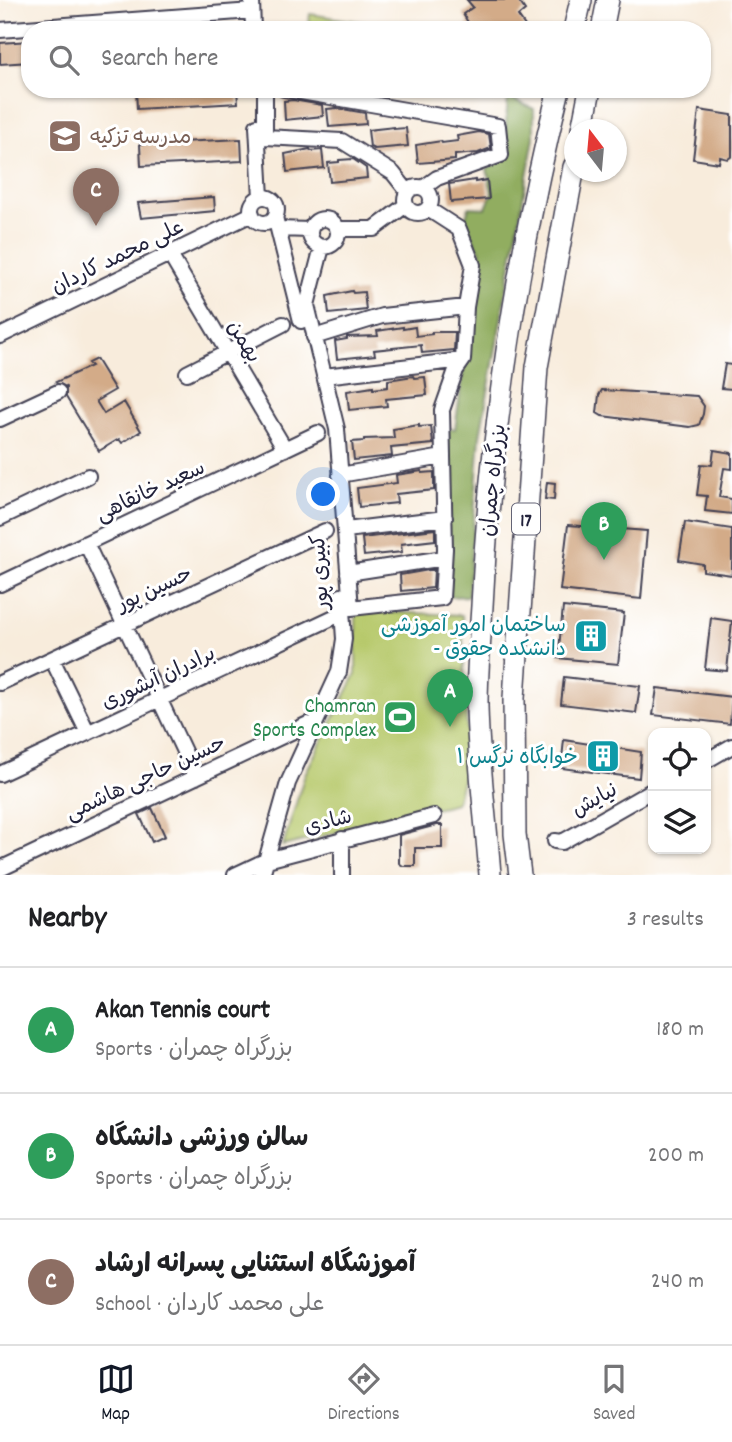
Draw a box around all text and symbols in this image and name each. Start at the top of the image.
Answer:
search box [21,21,711,98]
icon: search [45,41,83,79]
text: Search here [101,41,219,78]
school or university icon: مدرسه تزکیه [46,117,84,155]
north arrow [564,119,627,182]
place label: مدرسه تزکیه [90,124,191,154]
pin: C [73,168,119,226]
street label: علی محمد کاردان [47,214,190,304]
street label: بهمن [218,315,267,370]
street label: بزرگراه چمران [474,422,516,538]
street label: سعید خانقاهی [92,454,211,531]
your location [306,477,340,511]
pin: B [581,502,627,560]
road number: 17 [512,504,540,534]
street label: کبیری پور [305,534,339,612]
street label: حسین پور [111,560,198,622]
place label: ساختمان امور آموزشی - دانشکده حقوق [381,612,566,666]
building icon: ساختمان امور آموزشی - دانشکده حقوق [572,617,610,655]
street label: برادران آبشوری [97,640,221,719]
pin: A [427,669,473,727]
place label: Chamran Sports Complex [253,693,376,747]
sports icon: Chamran Sports Complex [381,698,419,736]
map controls [648,728,711,854]
button: locate [648,728,711,791]
street label: حسین حاجی هاشمی [61,729,231,830]
building icon: خوابگاه نرگس ۱ [584,737,622,775]
place label: خوابگاه نرگس ۱ [457,744,578,774]
street label: نیایش [567,777,624,826]
button: layers [648,791,711,854]
street label: شادی [302,803,356,845]
text: Nearby [28,899,106,942]
text: 3 results [627,904,704,937]
text: Akan Tennis court [95,993,270,1030]
text: A [45,1014,57,1047]
text: 180 m [656,1014,704,1047]
text: Sports · بزرگراه چمران [95,1034,293,1067]
text: سالن ورزشی دانشگاه [95,1121,308,1158]
text: B [46,1140,56,1173]
text: 200 m [648,1140,704,1173]
text: Sports · بزرگراه چمران [95,1163,293,1196]
text: آموزشگاه استثنایی پسرانه ارشاد [95,1247,415,1284]
text: C [45,1266,57,1299]
text: 240 m [651,1266,704,1299]
text: School · علی محمد کاردان [95,1289,325,1322]
tab: Map [97,1360,135,1429]
tab: Directions [328,1360,400,1429]
tab: Saved [593,1360,635,1429]

